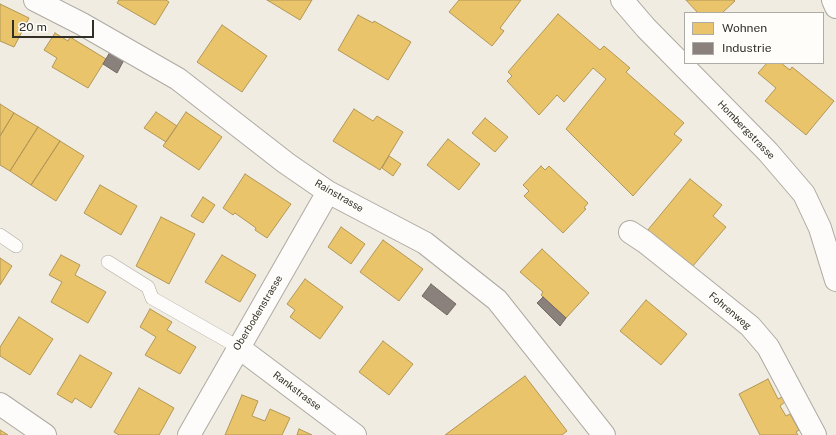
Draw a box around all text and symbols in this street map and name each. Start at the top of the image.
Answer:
scale bar [14,12,96,38]
legend [684,12,824,64]
text: 20 m [19,20,47,34]
text: Wohnen [722,21,767,35]
text: Industrie [722,41,772,55]
street label: Hombergstrasse [715,98,777,162]
street label: Rainstrasse [313,177,365,215]
street label: Oberbodenstrasse [231,273,285,353]
street label: Fohrenweg [706,290,754,332]
street label: Rankstrasse [271,369,323,413]

